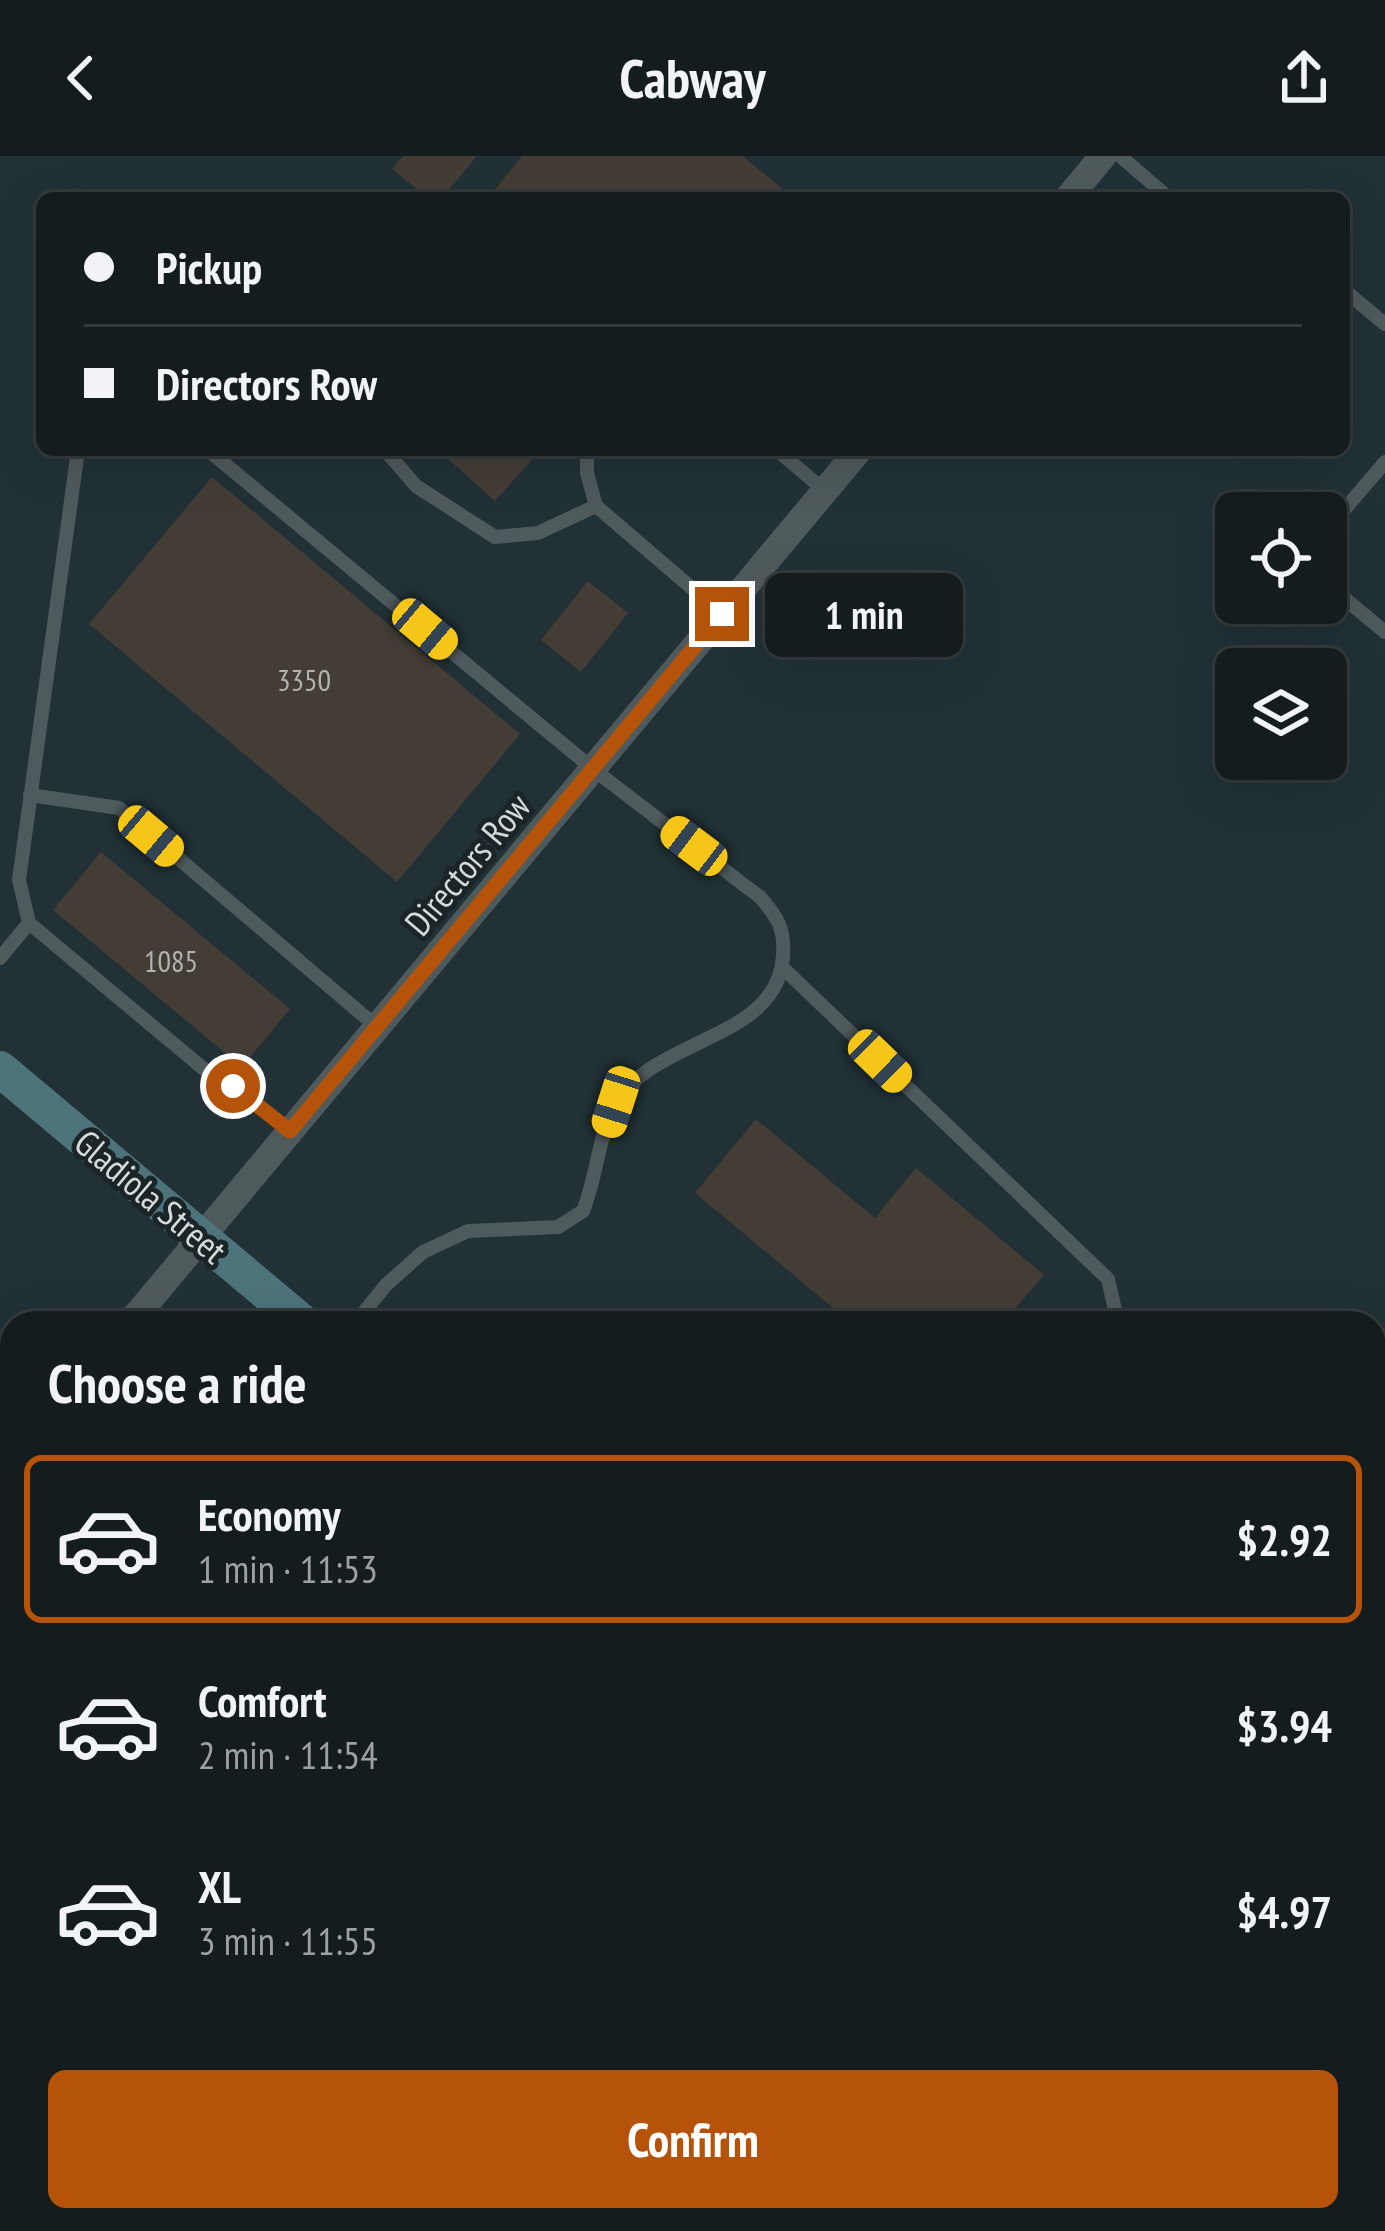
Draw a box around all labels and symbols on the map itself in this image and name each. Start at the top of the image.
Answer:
callout: 1 min [764,572,962,656]
route end [695,587,749,641]
car [386,592,464,666]
house number: 3350 [277,660,331,699]
street label: Directors Row [394,783,540,945]
car [112,799,190,873]
car [654,810,734,882]
house number: 1085 [144,941,198,980]
car [842,1023,918,1099]
route start [206,1059,260,1113]
car [588,1062,644,1142]
street label: Gladiola Street [65,1119,237,1273]

